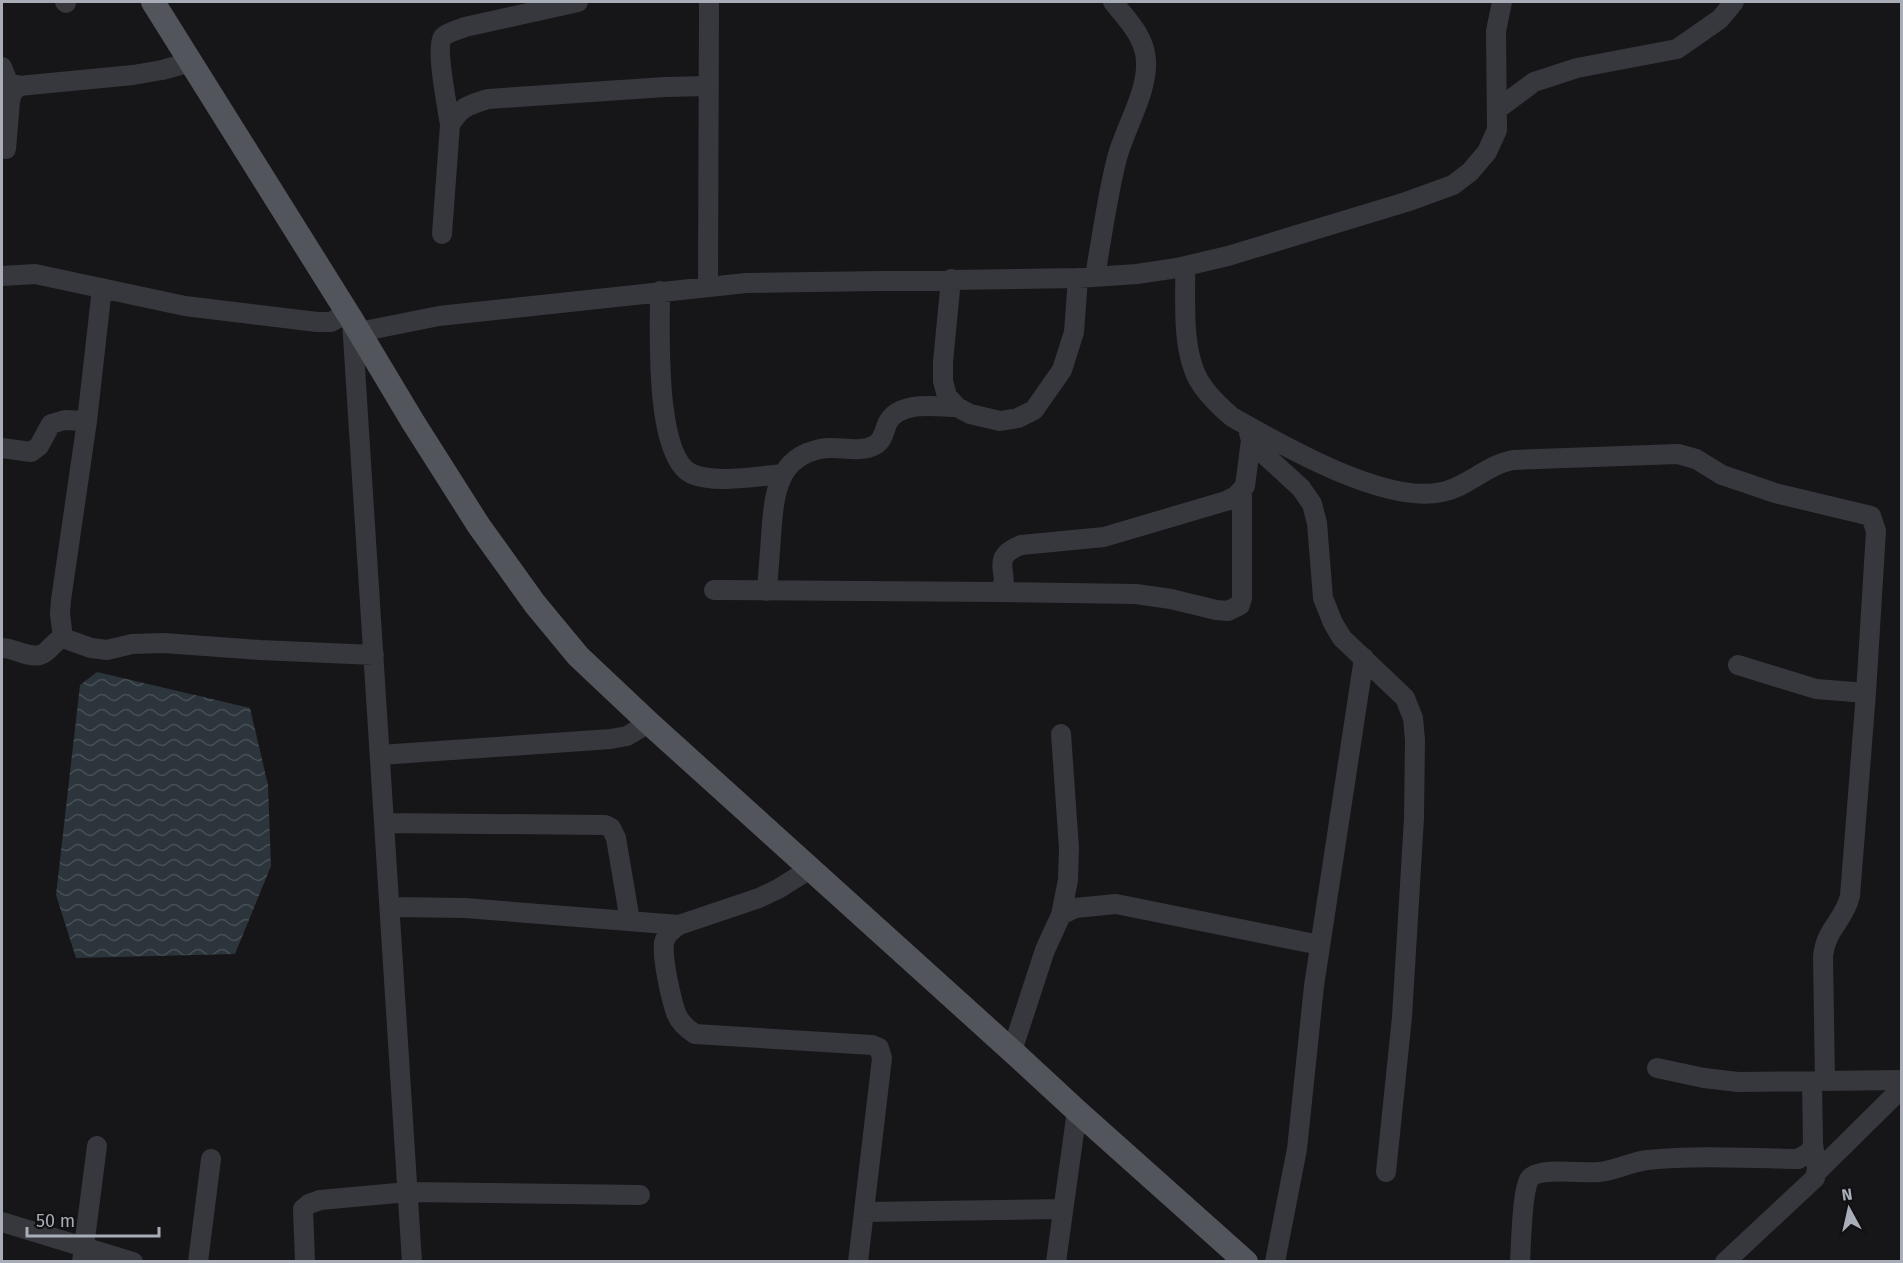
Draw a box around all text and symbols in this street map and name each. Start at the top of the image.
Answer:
north arrow [1819,1179,1879,1239]
text: N [1840,1184,1854,1205]
scale bar [27,1200,159,1238]
text: 50 m [36,1210,75,1232]

